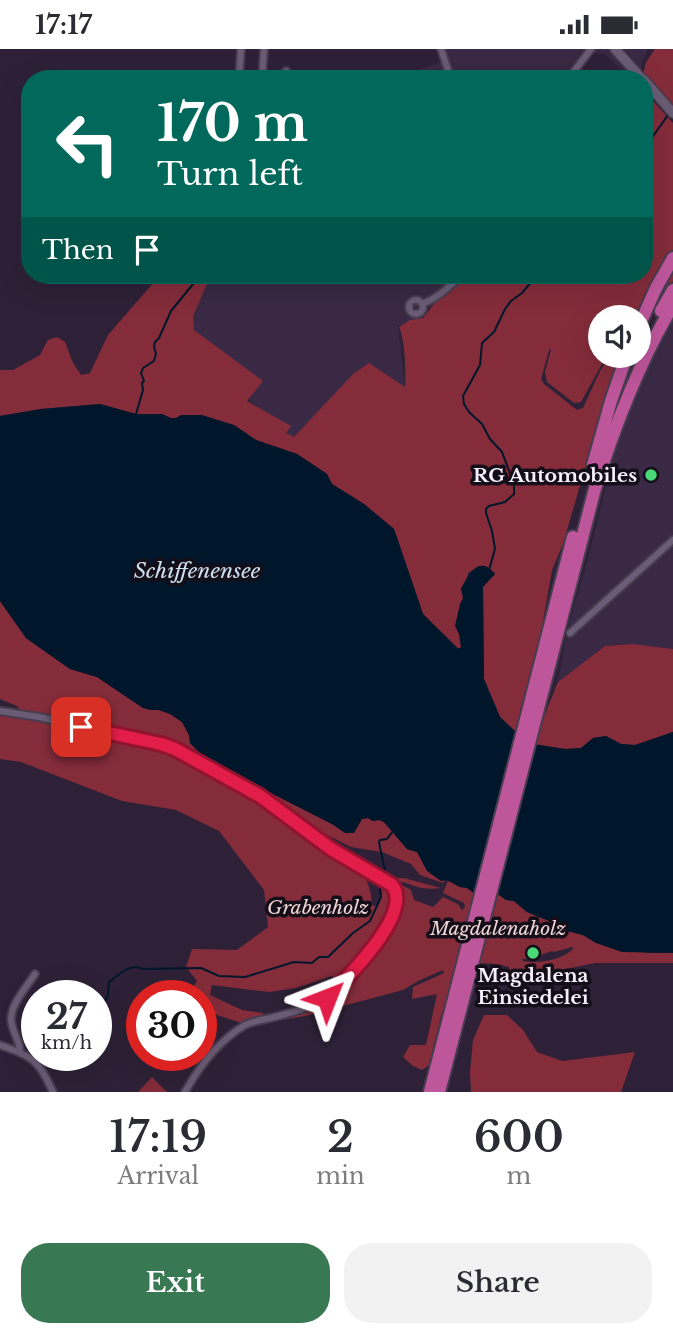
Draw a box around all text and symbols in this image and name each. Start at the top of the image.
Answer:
text: 17:17 [35,9,92,41]
text: 170 m [157,93,308,154]
icon: left [42,98,133,189]
text: Turn left [157,154,303,194]
icon: arrive [128,231,166,269]
text: Then [42,234,114,266]
map controls [588,305,651,368]
button: sound [588,305,651,368]
place label: RG Automobiles [473,464,637,487]
marker: RG Automobiles [643,467,659,483]
water label: Schiffenensee [134,558,261,584]
pin [51,697,111,757]
icon: arrive [62,708,100,746]
park label: Grabenholz [267,896,369,919]
park label: Magdalenaholz [429,917,566,940]
marker: Magdalena Einsiedelei [525,945,541,961]
position arrow [290,961,364,1035]
place label: Magdalena Einsiedelei [477,964,589,1009]
speed limit sign: 30 [126,980,217,1071]
text: 27 [46,995,87,1038]
text: km/h [41,1032,92,1054]
text: 17:19 [109,1111,207,1163]
text: 2 [327,1111,354,1163]
text: 600 [474,1111,564,1163]
text: Arrival [117,1162,199,1190]
text: min [316,1162,365,1190]
text: m [506,1162,531,1190]
button: Exit [21,1243,330,1323]
button: Share [344,1243,652,1323]

